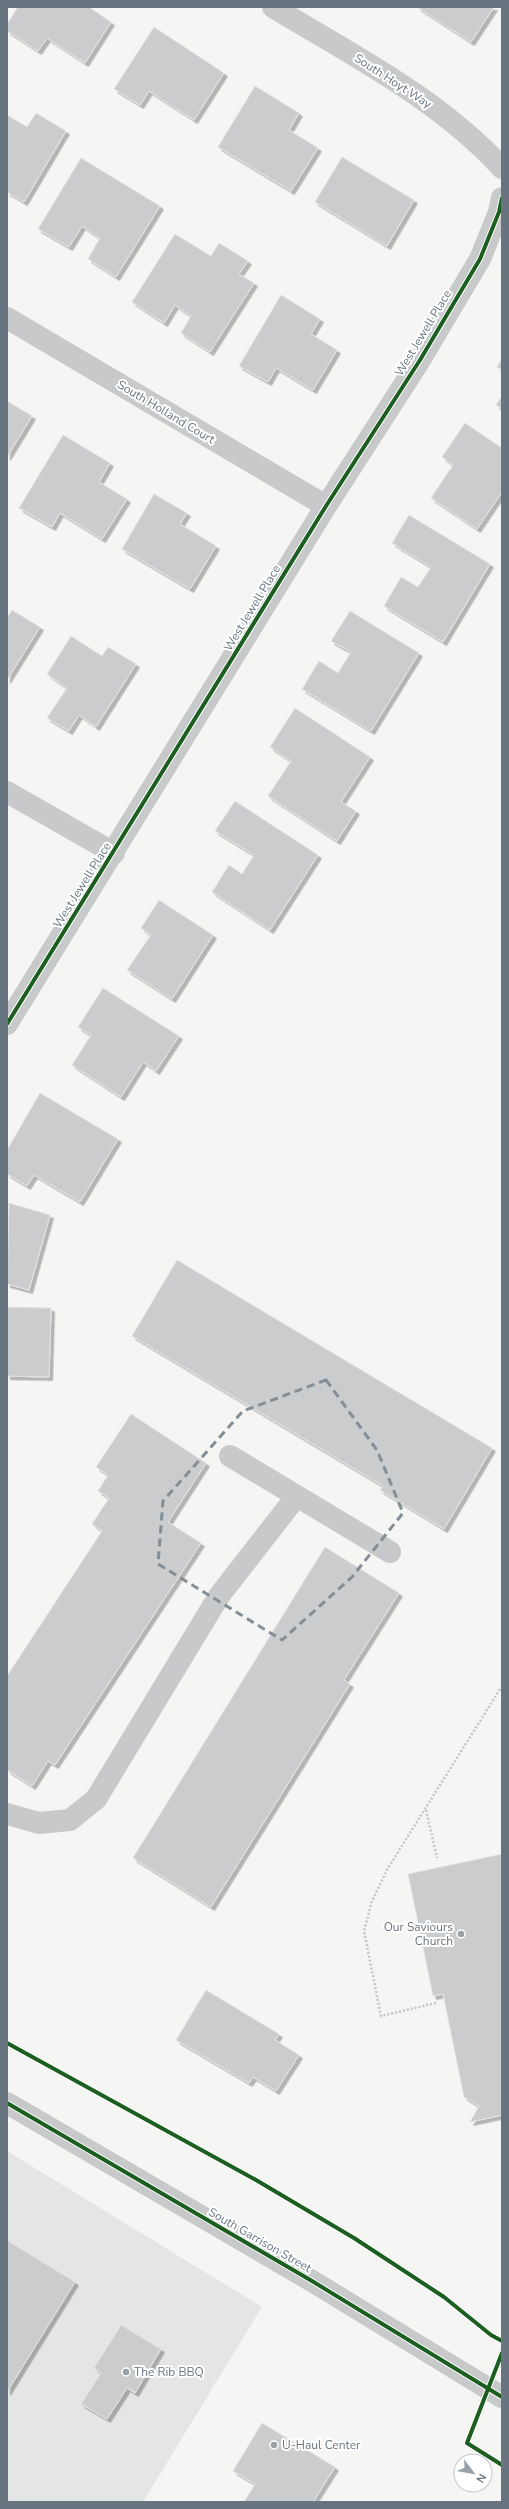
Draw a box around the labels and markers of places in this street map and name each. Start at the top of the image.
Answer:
place label: Our Saviours Church [384,1919,453,1949]
marker: Our Saviours Church [456,1929,466,1939]
place label: The Rib BBQ [134,2364,204,2380]
marker: The Rib BBQ [121,2367,131,2377]
place label: U-Haul Center [282,2437,361,2453]
marker: U-Haul Center [269,2440,279,2450]

